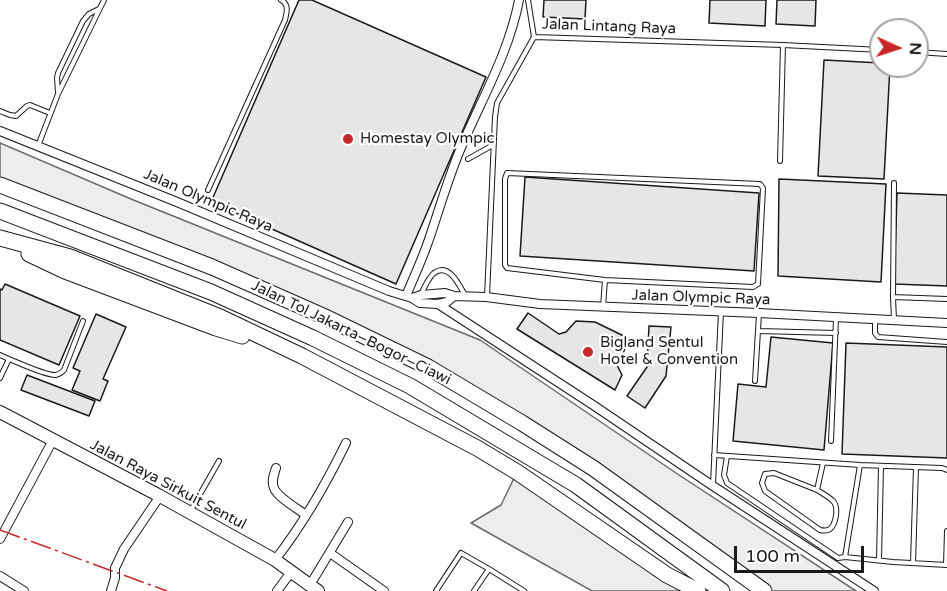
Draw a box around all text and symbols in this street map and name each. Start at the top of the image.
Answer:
street label: Jalan Lintang Raya [542,16,676,38]
north arrow [869,18,929,78]
text: N [905,42,925,56]
place label: Homestay Olympic [360,130,494,148]
marker: Homestay Olympic [341,132,355,146]
street label: Jalan Olympic Raya [141,166,275,236]
street label: Jalan Tol Jakarta–Bogor–Ciawi [248,277,454,389]
street label: Jalan Olympic Raya [631,287,771,309]
place label: Bigland Sentul Hotel & Convention [600,334,738,369]
marker: Bigland Sentul Hotel & Convention [581,345,595,359]
street label: Jalan Raya Sirkuit Sentul [87,436,249,534]
scale bar [737,534,868,572]
text: 100 m [745,545,800,567]

